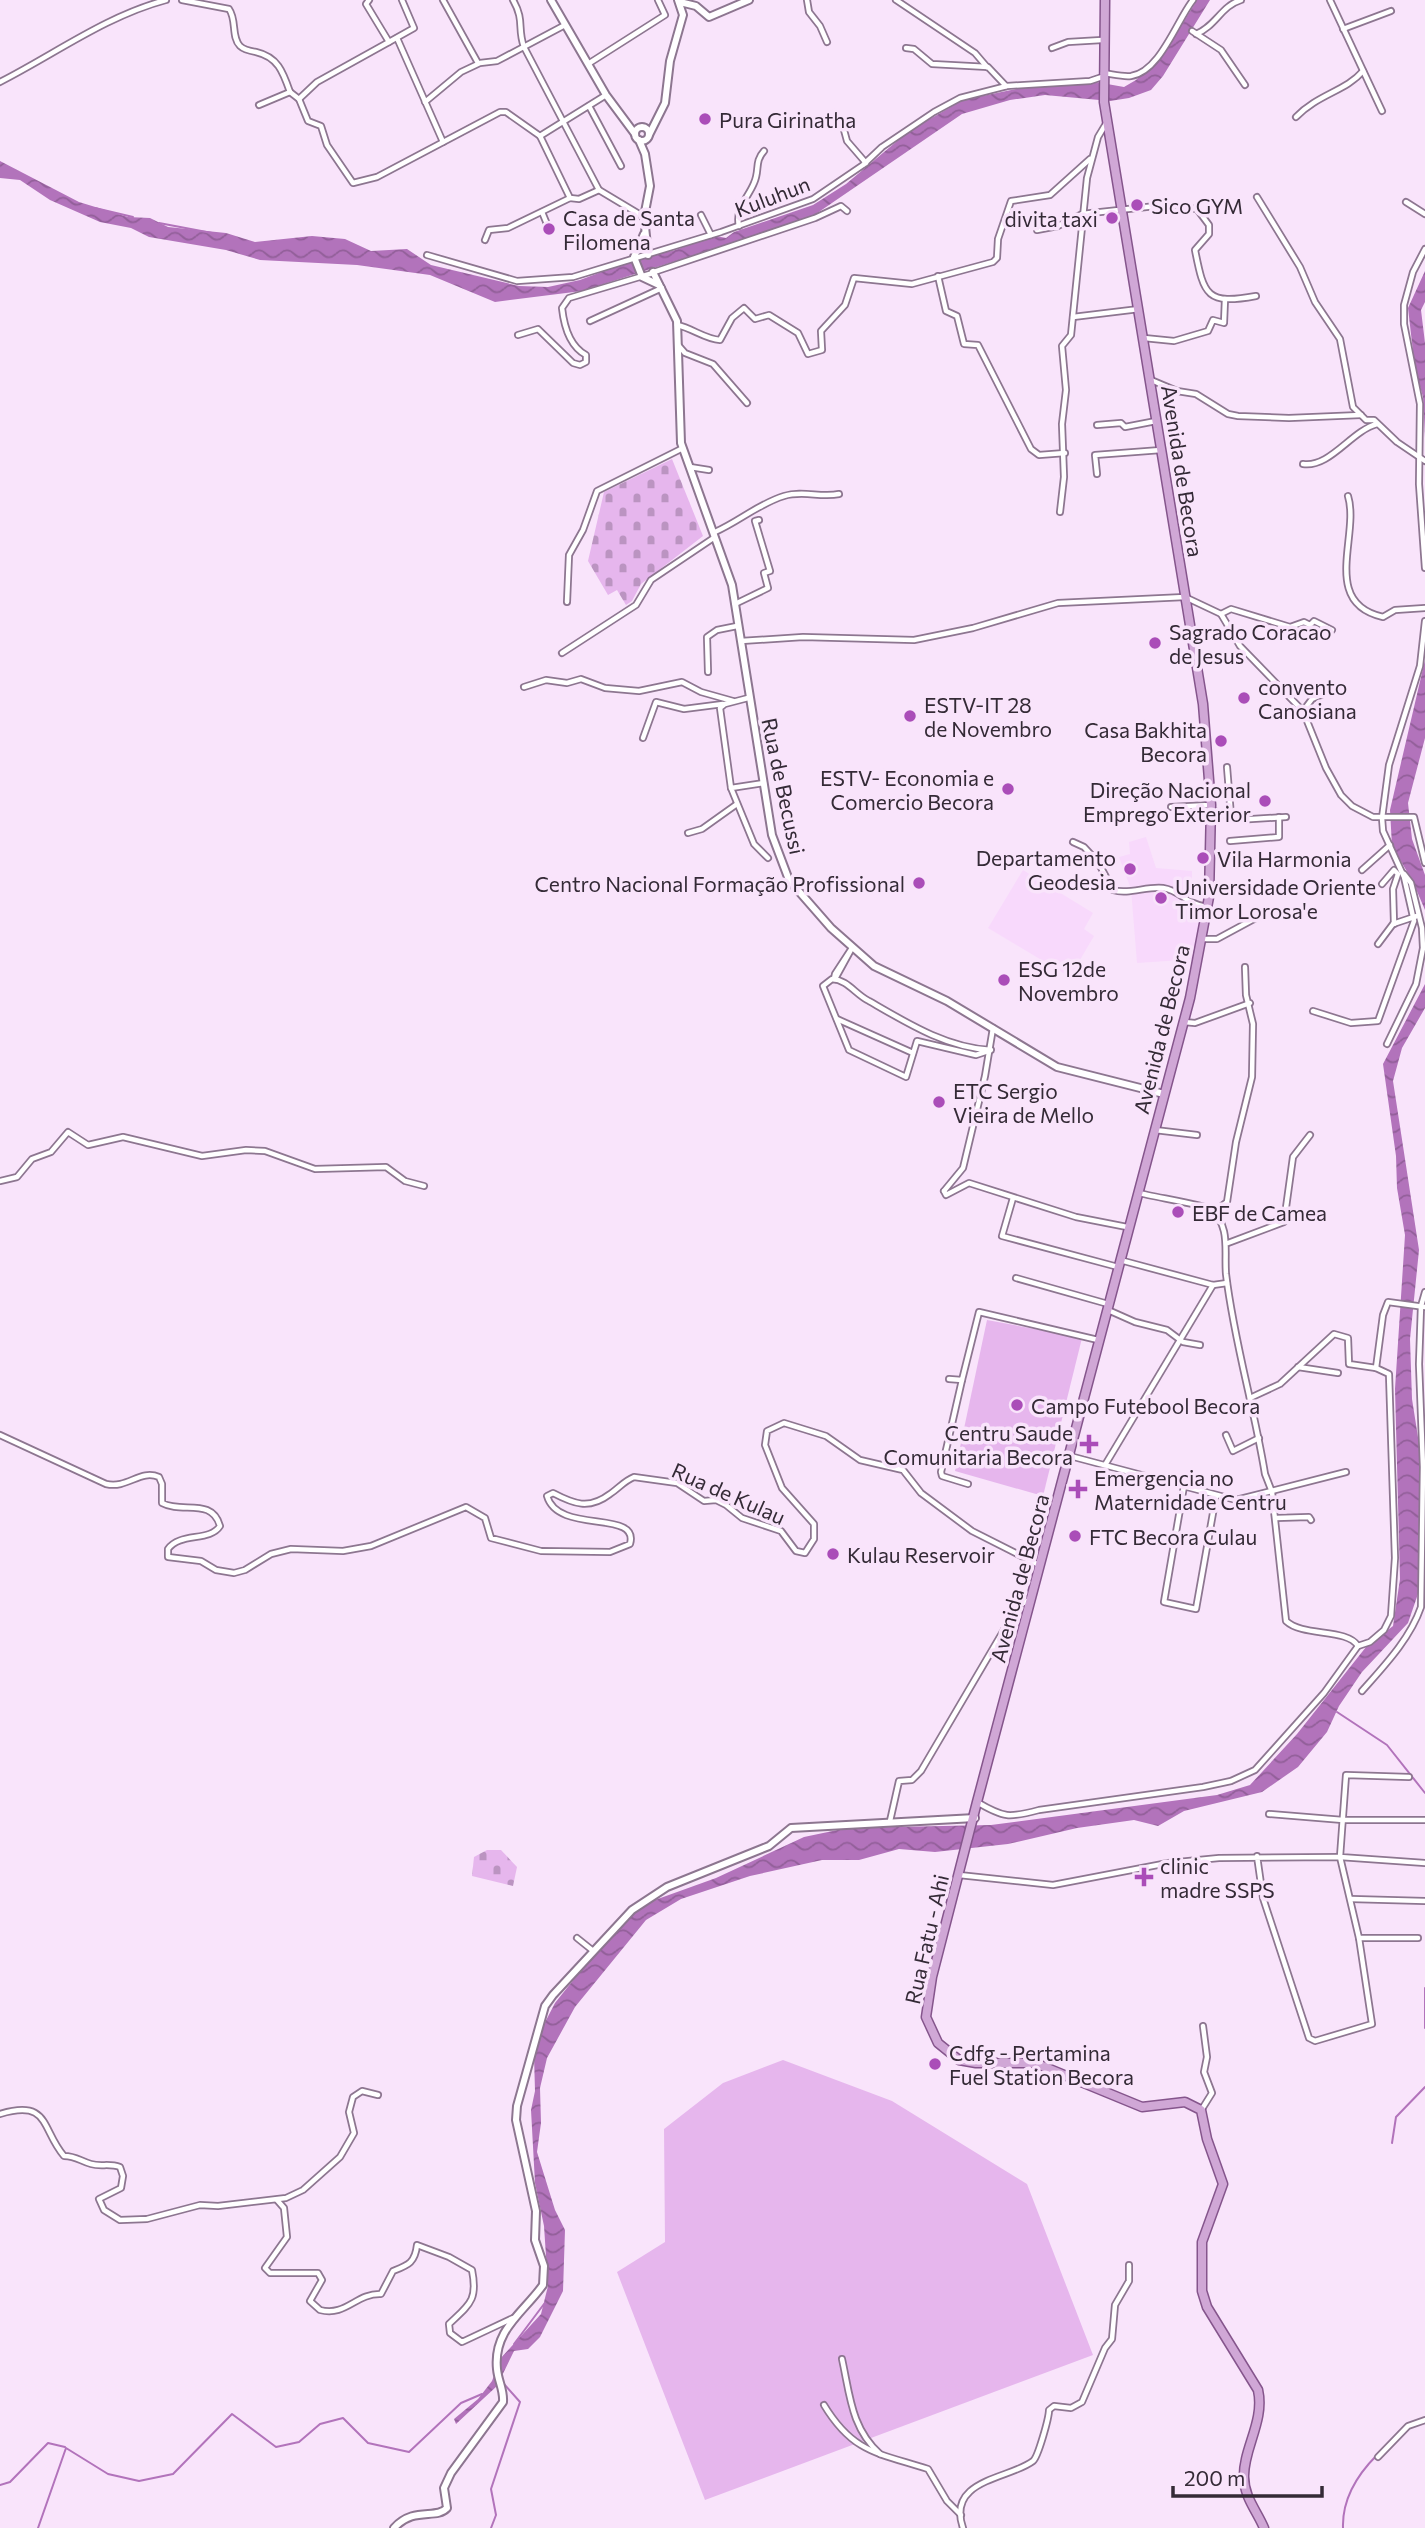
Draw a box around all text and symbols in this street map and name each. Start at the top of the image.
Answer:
place label: Pura Girinatha [719,107,856,132]
marker: Pura Girinatha [697,111,713,127]
street label: Kuluhun [731,170,813,222]
place label: Sico GYM [1151,193,1243,218]
marker: Sico GYM [1129,197,1145,213]
place label: Casa de Santa Filomena [563,205,695,254]
place label: divita taxi [1005,206,1098,231]
marker: divita taxi [1104,210,1120,226]
marker: Casa de Santa Filomena [541,221,557,237]
street label: Avenida de Becora [1157,383,1209,559]
place label: Sagrado Coracao de Jesus [1169,619,1332,668]
marker: Sagrado Coracao de Jesus [1147,635,1163,651]
place label: convento Canosiana [1258,674,1357,723]
marker: convento Canosiana [1236,690,1252,706]
place label: ESTV-IT 28 de Novembro [924,692,1052,741]
marker: ESTV-IT 28 de Novembro [902,708,918,724]
street label: Rua de Becussi [757,715,811,857]
place label: Casa Bakhita Becora [1084,717,1207,766]
marker: Casa Bakhita Becora [1213,733,1229,749]
place label: ESTV- Economia e Comercio Becora [820,765,994,814]
place label: Direção Nacional Emprego Exterior [1083,777,1251,826]
marker: ESTV- Economia e Comercio Becora [1000,781,1016,797]
marker: Direção Nacional Emprego Exterior [1257,793,1273,809]
place label: Departamento Geodesia [976,845,1116,894]
place label: Vila Harmonia [1217,846,1352,871]
marker: Vila Harmonia [1195,850,1211,866]
marker: Departamento Geodesia [1122,861,1138,877]
place label: Centro Nacional Formação Profissional [534,871,905,896]
place label: Universidade Oriente Timor Lorosa'e [1175,874,1376,923]
marker: Centro Nacional Formação Profissional [911,875,927,891]
marker: Universidade Oriente Timor Lorosa'e [1153,890,1169,906]
street label: Avenida de Becora [1128,942,1194,1116]
place label: ESG 12de Novembro [1018,956,1119,1005]
marker: ESG 12de Novembro [996,972,1012,988]
place label: ETC Sergio Vieira de Mello [953,1078,1094,1127]
marker: ETC Sergio Vieira de Mello [931,1094,947,1110]
place label: EBF de Camea [1192,1200,1327,1225]
marker: EBF de Camea [1170,1204,1186,1220]
place label: Campo Futebool Becora [1031,1393,1260,1418]
marker: Campo Futebool Becora [1009,1397,1025,1413]
place label: Centru Saude Comunitaria Becora [883,1420,1073,1469]
marker: Centru Saude Comunitaria Becora [1079,1434,1099,1454]
street label: Rua de Kulau [668,1457,790,1529]
place label: Emergencia no Maternidade Centru [1094,1465,1287,1514]
marker: Emergencia no Maternidade Centru [1068,1479,1088,1499]
street label: Avenida de Becora [984,1491,1054,1665]
place label: FTC Becora Culau [1089,1524,1257,1549]
marker: FTC Becora Culau [1067,1528,1083,1544]
place label: Kulau Reservoir [847,1542,995,1567]
marker: Kulau Reservoir [825,1546,841,1562]
place label: clinic madre SSPS [1160,1853,1275,1902]
marker: clinic madre SSPS [1134,1867,1154,1887]
street label: Rua Fatu - Ahi [899,1872,953,2006]
place label: Cdfg - Pertamina Fuel Station Becora [949,2040,1134,2089]
marker: Cdfg - Pertamina Fuel Station Becora [927,2056,943,2072]
scale bar [1173,2454,1322,2498]
text: 200 m [1184,2465,1245,2490]

